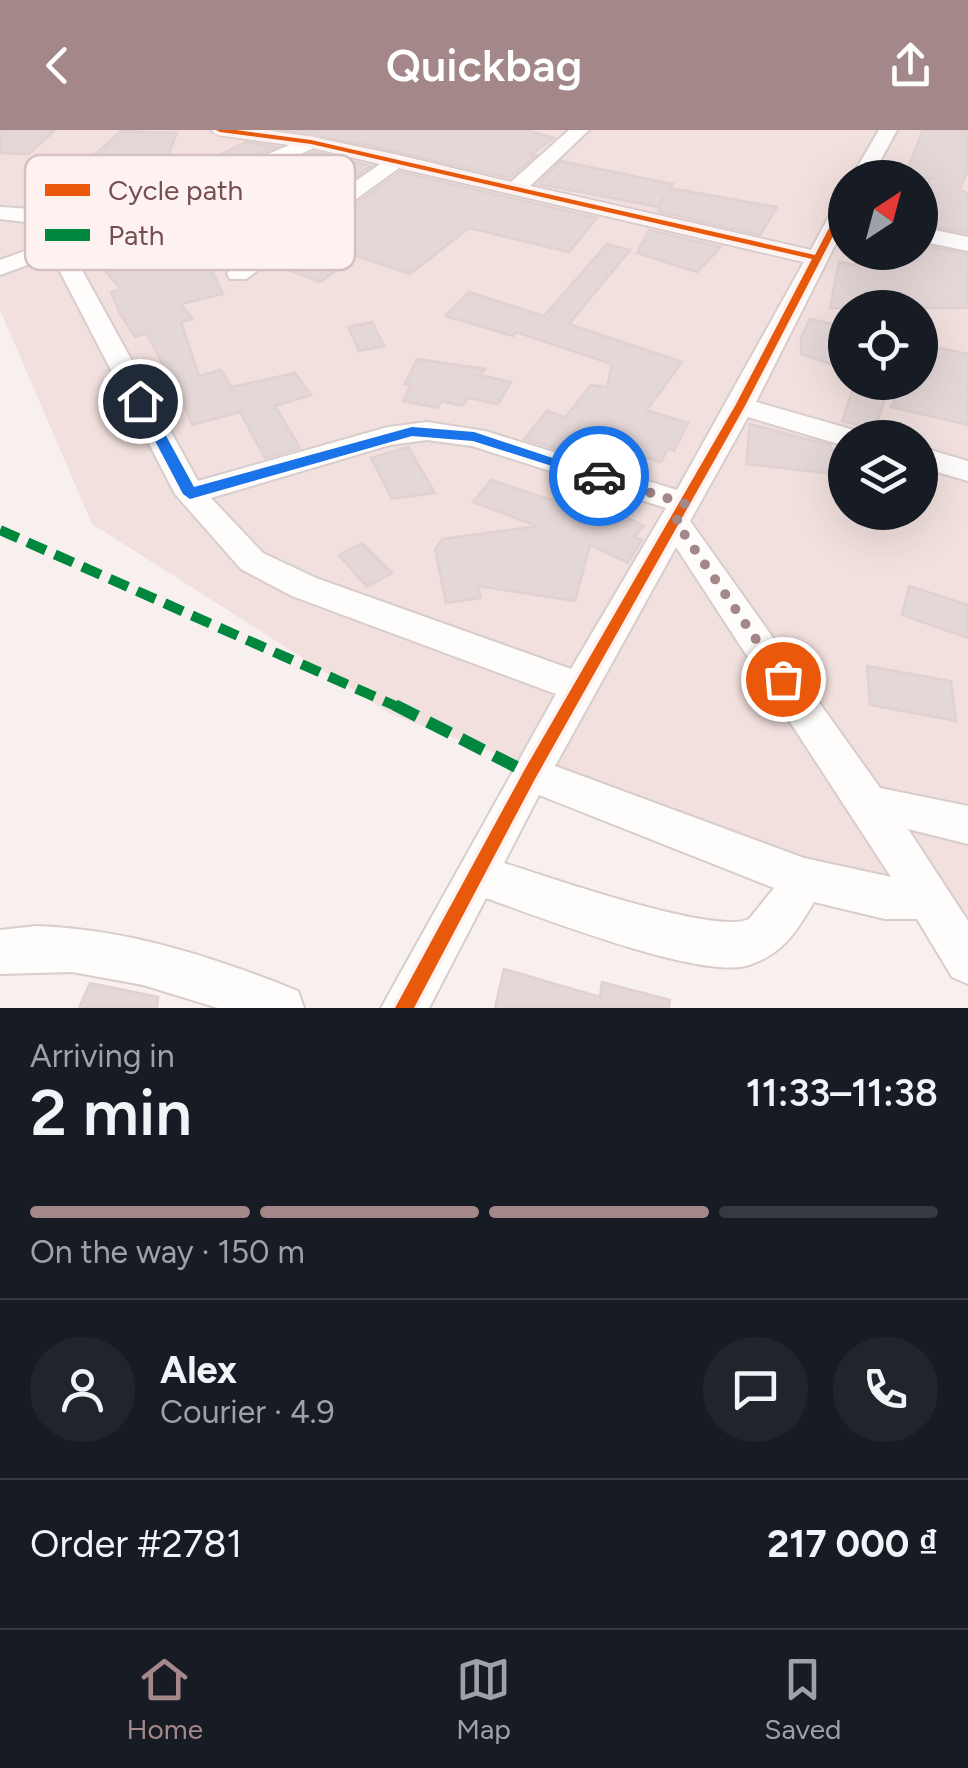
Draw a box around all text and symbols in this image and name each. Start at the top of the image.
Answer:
icon: back [30,38,85,93]
text: Quickbag [386,38,582,92]
icon: share [883,38,938,93]
legend [25,155,355,270]
north arrow [828,160,938,270]
map controls [828,160,938,530]
text: Cycle path [108,173,243,207]
text: Path [108,218,164,252]
button: locate [828,290,938,400]
pin [98,359,183,444]
icon: home [113,374,168,429]
button: layers [828,420,938,530]
courier [549,426,649,526]
icon: car [572,449,627,504]
pin [741,637,826,722]
icon: bag [756,652,811,707]
text: Arriving in [30,1037,175,1075]
text: 11:33–11:38 [746,1070,938,1116]
text: 2 min [30,1073,192,1151]
text: On the way · 150 m [30,1233,305,1271]
button: person [30,1337,135,1442]
button: chat [703,1337,808,1442]
button: phone [833,1337,938,1442]
text: Alex [160,1347,237,1393]
text: Courier · 4.9 [160,1393,335,1431]
text: Order #2781 [30,1521,242,1567]
text: 217 000 ₫ [767,1521,938,1567]
tab: Home [127,1652,203,1746]
tab: Map [456,1652,511,1746]
tab: Saved [764,1652,841,1746]

